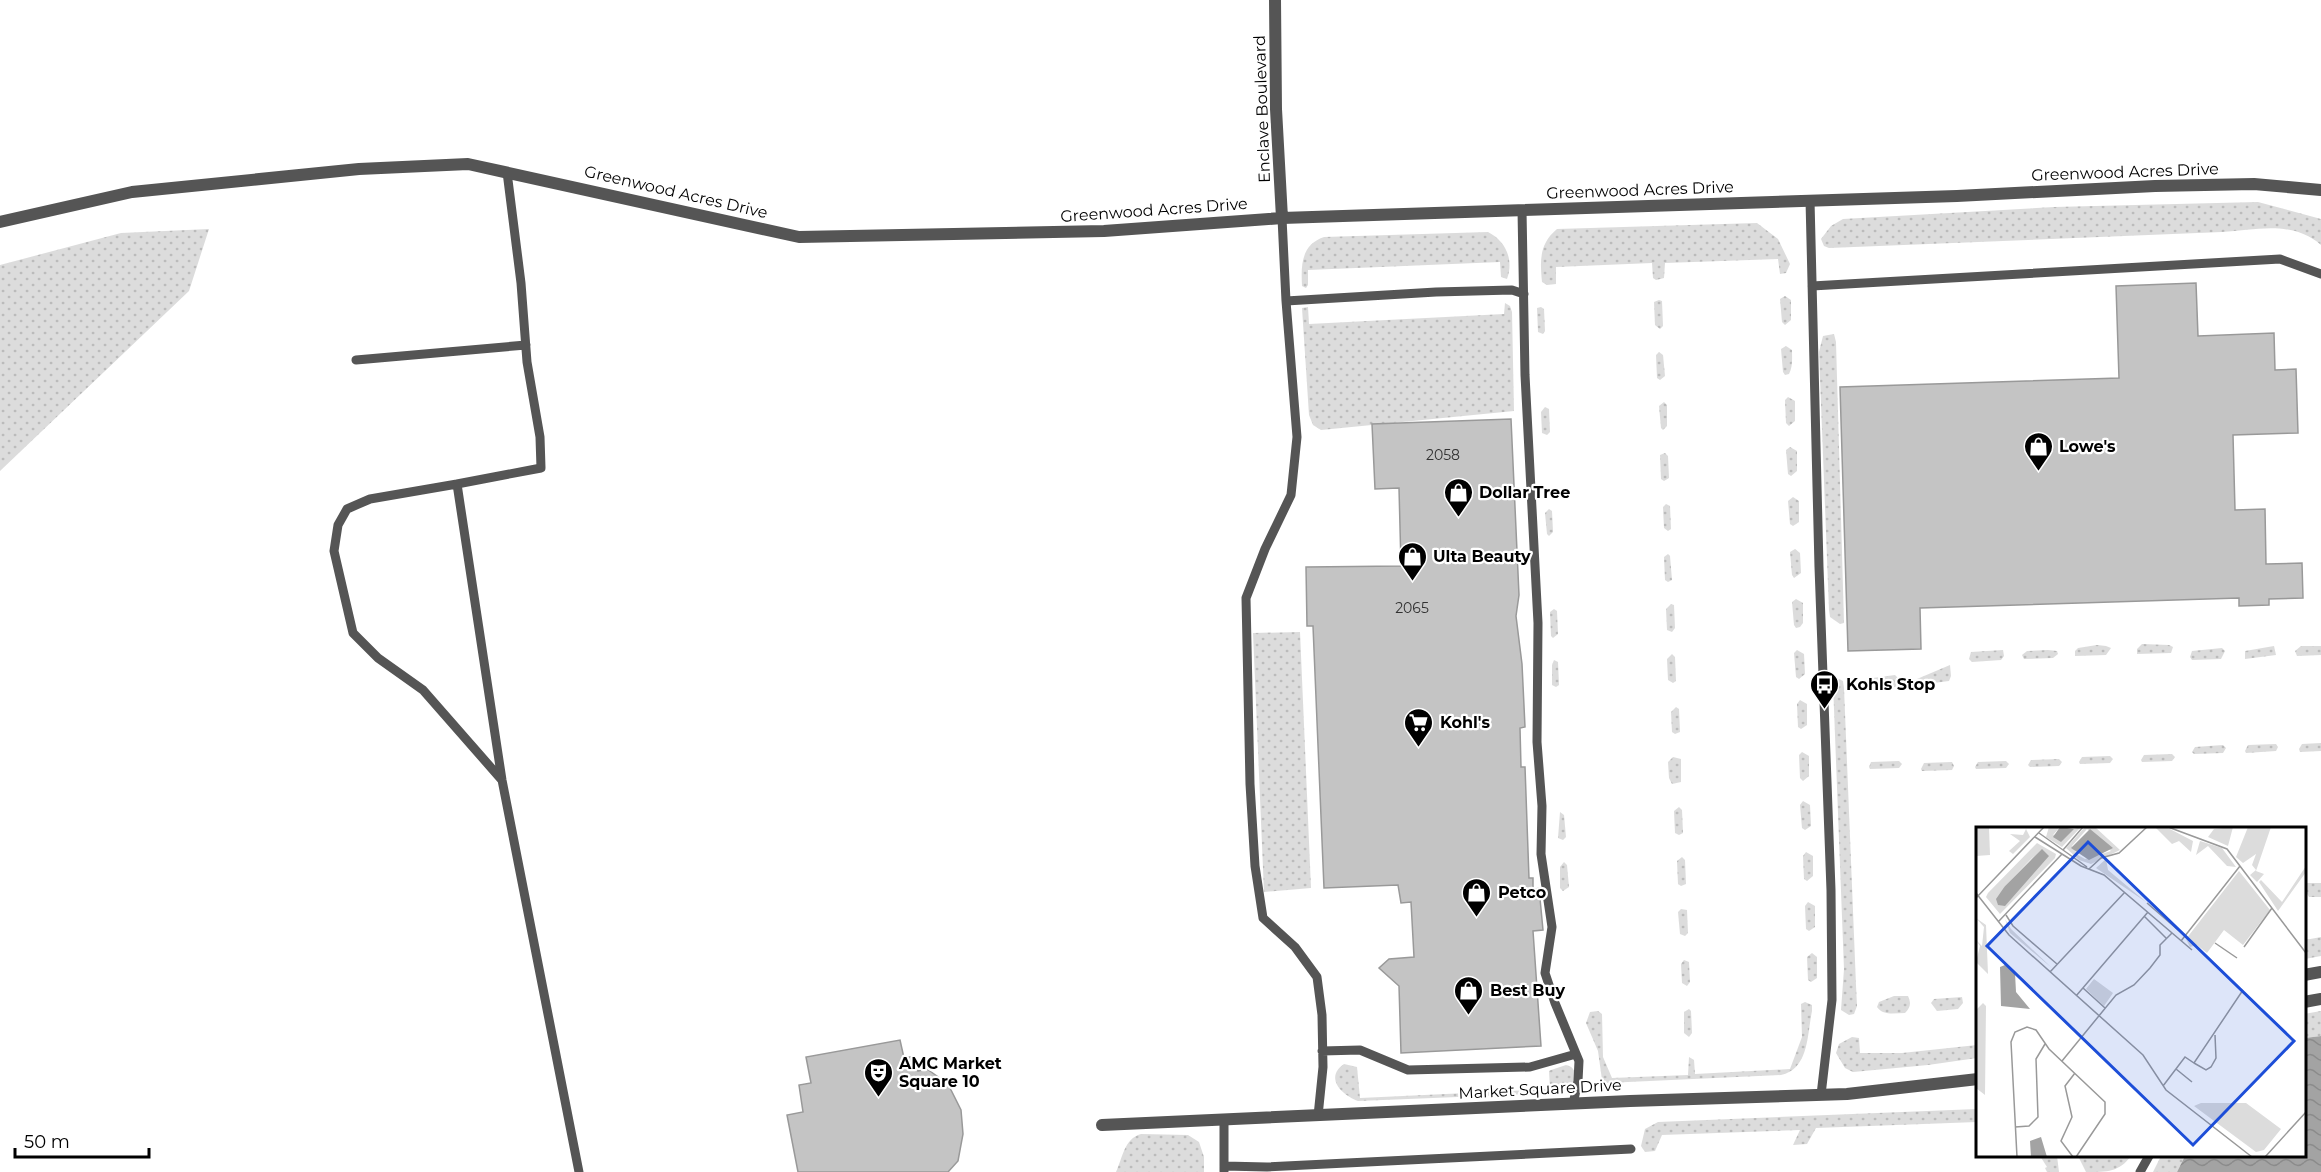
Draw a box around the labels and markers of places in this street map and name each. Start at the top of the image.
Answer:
shop icon: Lowe's [2022,430,2054,472]
place label: Lowe's [2059,437,2116,456]
shop icon: Dollar Tree [1442,476,1474,518]
place label: Dollar Tree [1479,483,1570,502]
shop icon: Ulta Beauty [1396,540,1428,582]
place label: Ulta Beauty [1433,547,1531,566]
bus stop icon: Kohls Stop [1809,668,1841,710]
place label: Kohls Stop [1846,675,1935,694]
supermarket icon: Kohl's [1403,706,1435,748]
place label: Kohl's [1440,713,1491,732]
shop icon: Petco [1461,876,1493,918]
place label: Petco [1498,883,1546,902]
shop icon: Best Buy [1453,974,1485,1016]
place label: Best Buy [1490,981,1566,1000]
place label: AMC Market Square 10 [898,1054,1002,1091]
theatre icon: AMC Market Square 10 [862,1056,894,1098]

